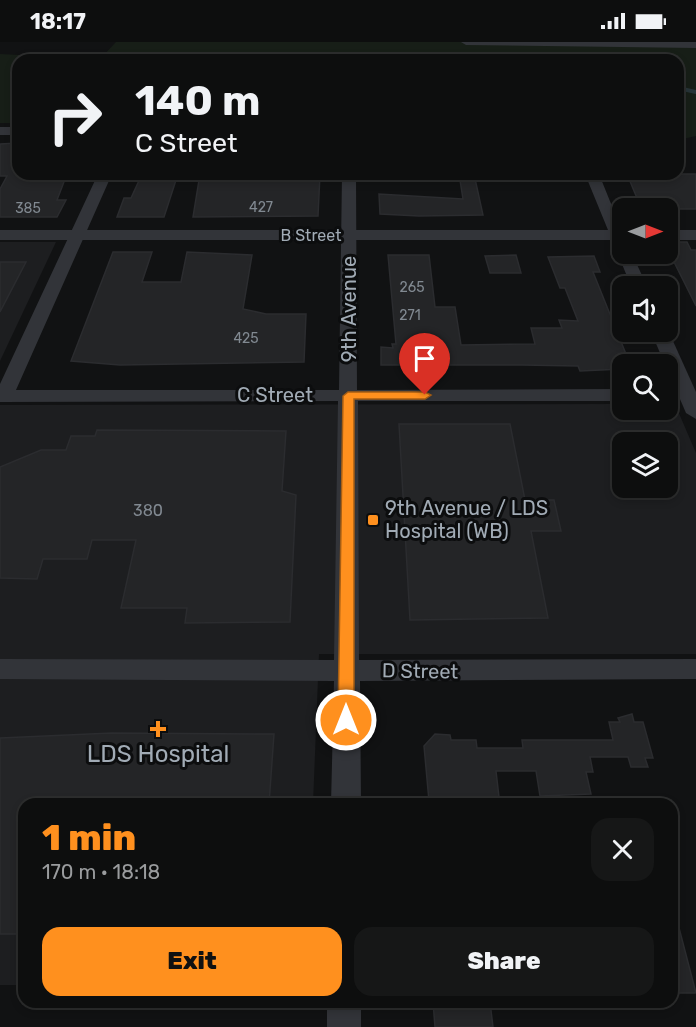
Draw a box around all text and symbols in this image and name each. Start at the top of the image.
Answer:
text: 18:17 [30,8,86,35]
text: 140 m [135,76,261,126]
icon: right [36,78,114,156]
text: C Street [135,127,238,159]
north arrow [612,198,678,264]
map controls [612,198,678,498]
house number: 427 [249,199,273,216]
house number: 385 [15,200,41,217]
street label: B Street [281,226,341,245]
street label: 9th Avenue [337,256,361,362]
button: sound [612,276,678,342]
house number: 265 [400,279,424,296]
house number: 271 [399,307,421,324]
house number: 425 [233,330,259,347]
pin [399,333,450,395]
icon: arrive [408,342,441,375]
button: search [612,354,678,420]
street label: C Street [237,383,313,407]
button: layers [612,432,678,498]
place label: 9th Avenue / LDS Hospital (WB) [385,496,548,543]
house number: 380 [133,501,163,520]
marker: 9th Avenue / LDS Hospital (WB) [366,513,380,527]
street label: D Street [382,658,459,684]
position arrow [314,688,378,752]
marker: LDS Hospital [149,720,167,738]
place label: LDS Hospital [87,740,229,768]
text: 1 min [42,816,136,859]
button: close [591,818,654,881]
text: 170 m · 18:18 [42,860,160,884]
button: Exit [42,927,342,996]
button: Share [354,927,654,996]

